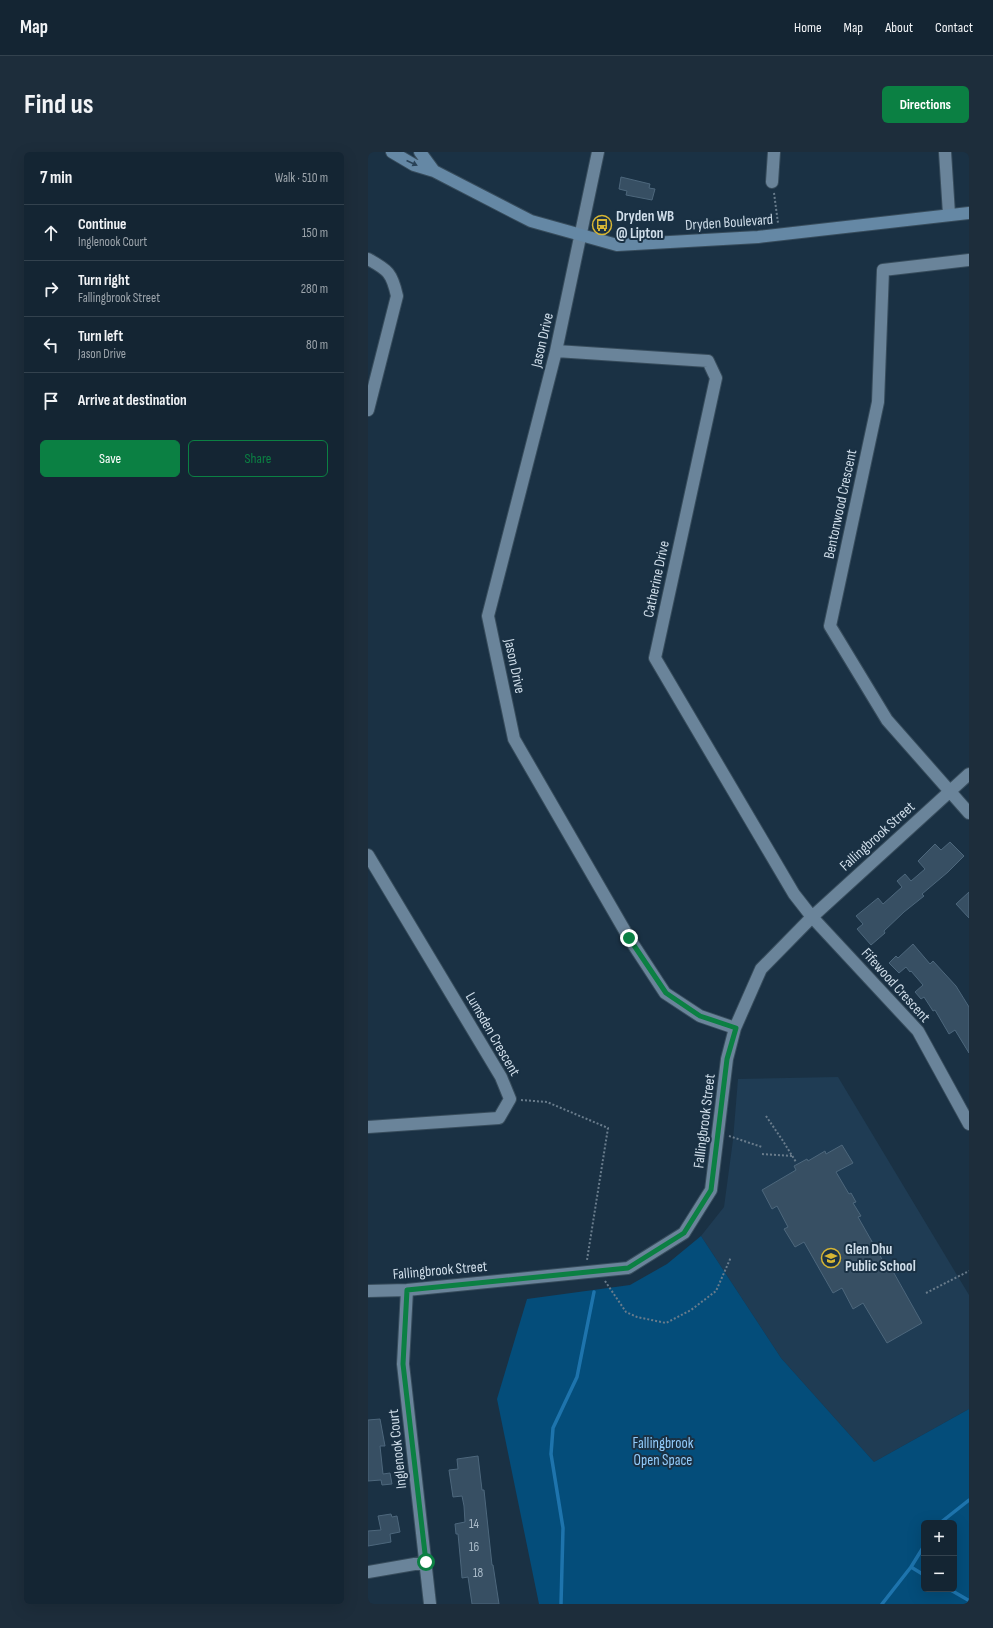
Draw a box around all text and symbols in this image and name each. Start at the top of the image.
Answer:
text: Map [20,16,48,39]
text: Home [794,19,822,36]
text: Map [844,19,863,36]
text: About [885,19,913,36]
text: Contact [935,19,973,36]
button: Directions [882,86,969,123]
text: Find us [24,88,93,121]
one-way arrow [406,160,418,166]
text: 7 min [40,168,72,188]
text: Walk · 510 m [275,170,328,186]
place label: Dryden WB @ Lipton [616,207,674,243]
street label: Dryden Boulevard [684,210,774,235]
bus stop icon: Dryden WB @ Lipton [591,214,613,236]
text: Continue [78,215,127,234]
icon: ahead [40,222,62,244]
text: 150 m [302,225,328,241]
text: Inglenook Court [78,234,147,250]
text: Turn right [78,271,130,290]
icon: right [40,278,62,300]
text: 280 m [301,281,328,297]
text: Fallingbrook Street [78,290,160,306]
street label: Jason Drive [527,311,558,370]
text: Turn left [78,327,123,346]
icon: left [40,334,62,356]
text: 80 m [306,337,328,353]
text: Jason Drive [78,346,126,362]
icon: arrive [40,390,62,412]
text: Arrive at destination [78,391,187,410]
button: Save [40,440,180,477]
button: Share [188,440,328,477]
street label: Bentonwood Crescent [820,447,861,561]
street label: Catherine Drive [639,539,674,619]
street label: Jason Drive [499,636,530,695]
street label: Fallingbrook Street [836,797,919,875]
route end [620,929,638,947]
street label: Fifewood Crescent [857,944,934,1027]
street label: Lumsden Crescent [461,989,524,1080]
street label: Fallingbrook Street [689,1072,720,1169]
place label: Glen Dhu Public School [845,1240,916,1276]
school or university icon: Glen Dhu Public School [820,1247,842,1269]
street label: Fallingbrook Street [392,1257,489,1284]
street label: Inglenook Court [384,1408,411,1490]
park label: Fallingbrook Open Space [633,1434,694,1470]
house number: 14 [469,1516,480,1532]
map controls [921,1520,957,1592]
button: + [921,1520,957,1556]
house number: 16 [469,1539,479,1555]
route start [417,1553,435,1571]
button: − [921,1556,957,1592]
house number: 18 [473,1565,483,1581]

